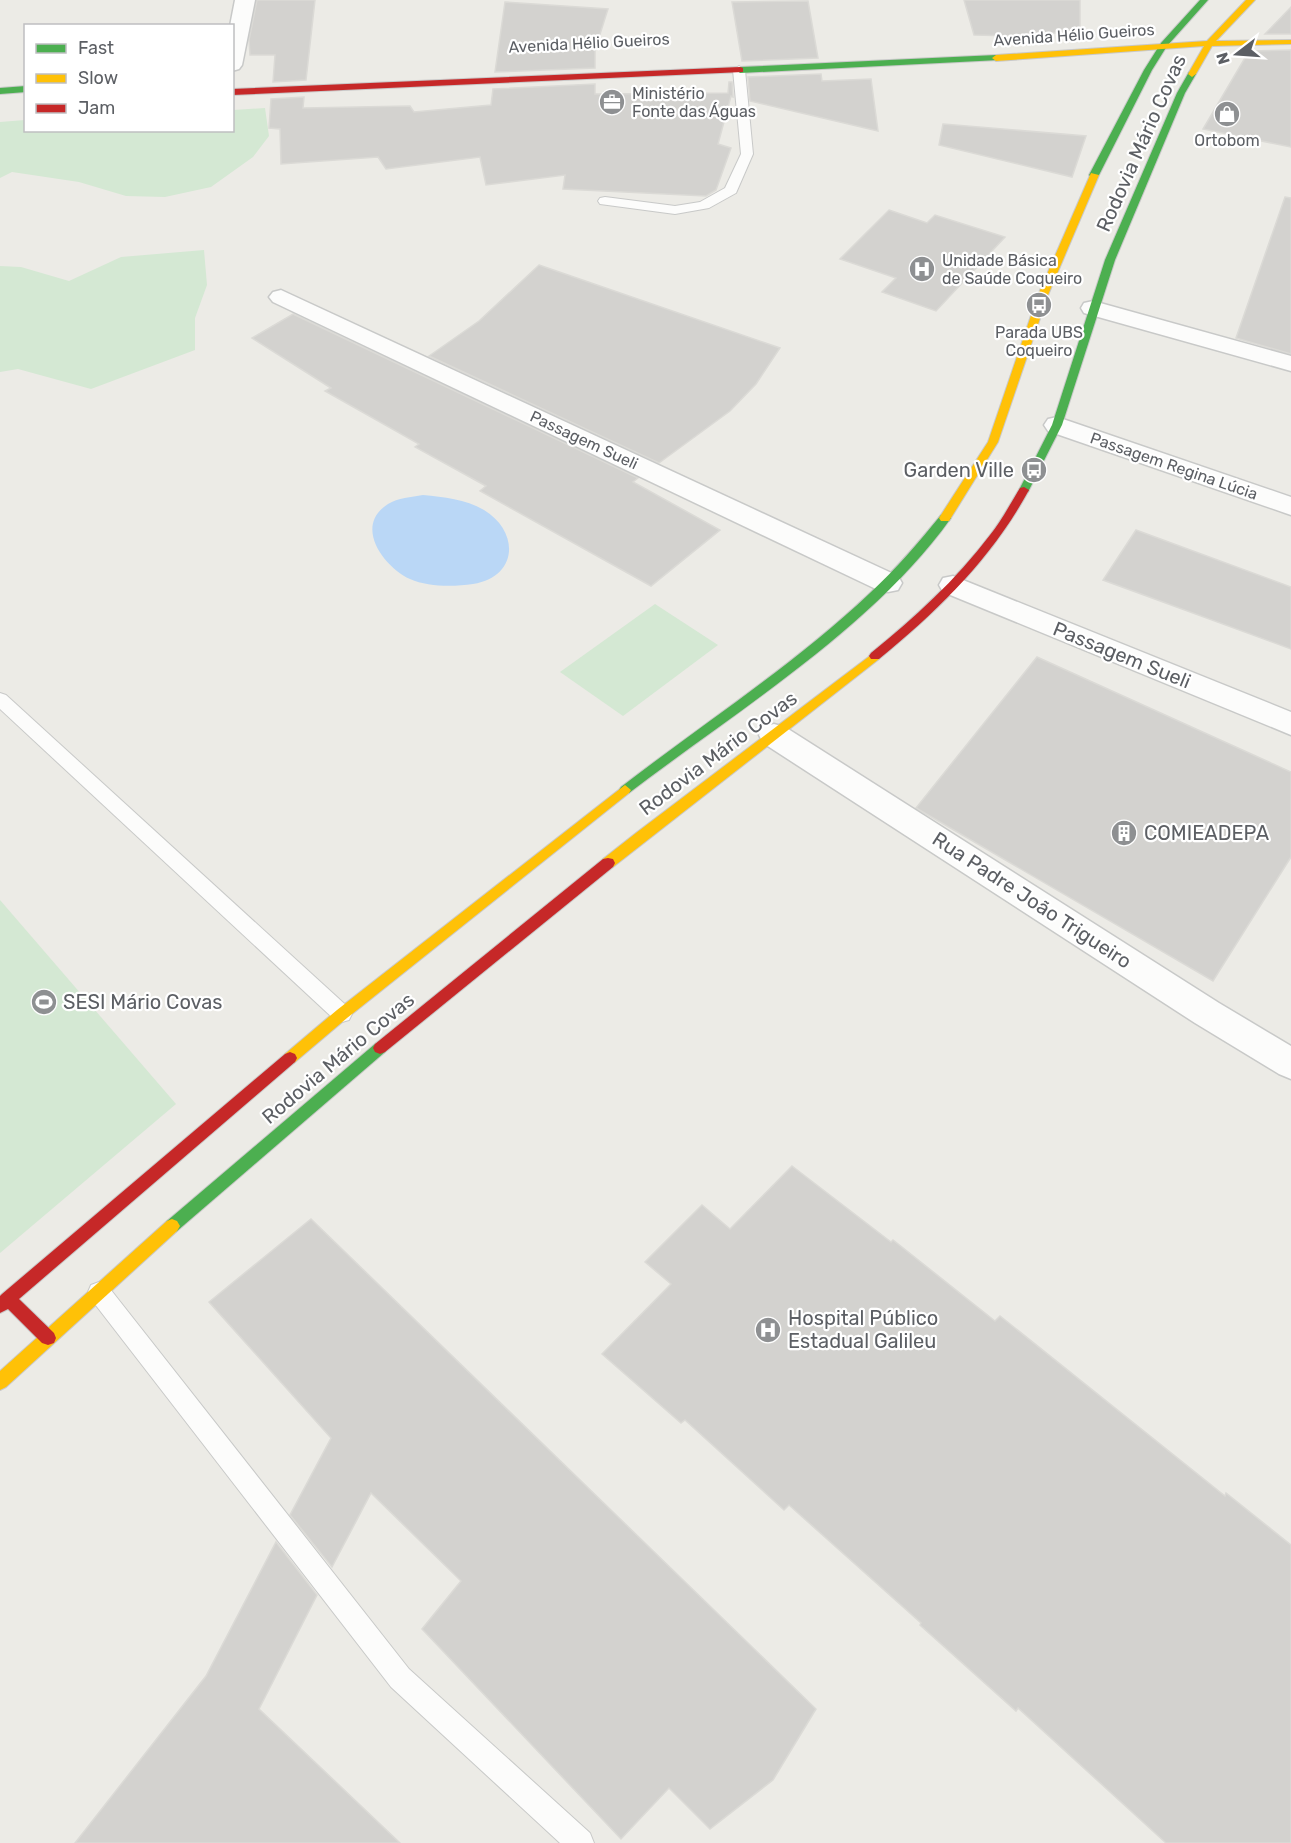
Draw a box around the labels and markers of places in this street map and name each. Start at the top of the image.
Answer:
place label: Ministério Fonte das Águas [632,84,756,121]
office icon: Ministério Fonte das Águas [597,87,627,117]
shop icon: Ortobom [1212,99,1242,129]
place label: Ortobom [1194,131,1260,150]
place label: Unidade Básica de Saúde Coqueiro [942,251,1082,288]
hospital icon: Unidade Básica de Saúde Coqueiro [907,254,937,284]
bus stop icon: Parada UBS Coqueiro [1024,290,1054,320]
place label: Parada UBS Coqueiro [995,323,1083,360]
bus stop icon: Garden Ville [1019,455,1049,485]
place label: Garden Ville [904,458,1014,482]
building icon: COMIEADEPA [1109,818,1139,848]
place label: COMIEADEPA [1144,821,1269,845]
sports icon: SESI Mário Covas [29,987,59,1017]
place label: SESI Mário Covas [63,990,222,1014]
place label: Hospital Público Estadual Galileu [788,1306,938,1353]
hospital icon: Hospital Público Estadual Galileu [753,1315,783,1345]

